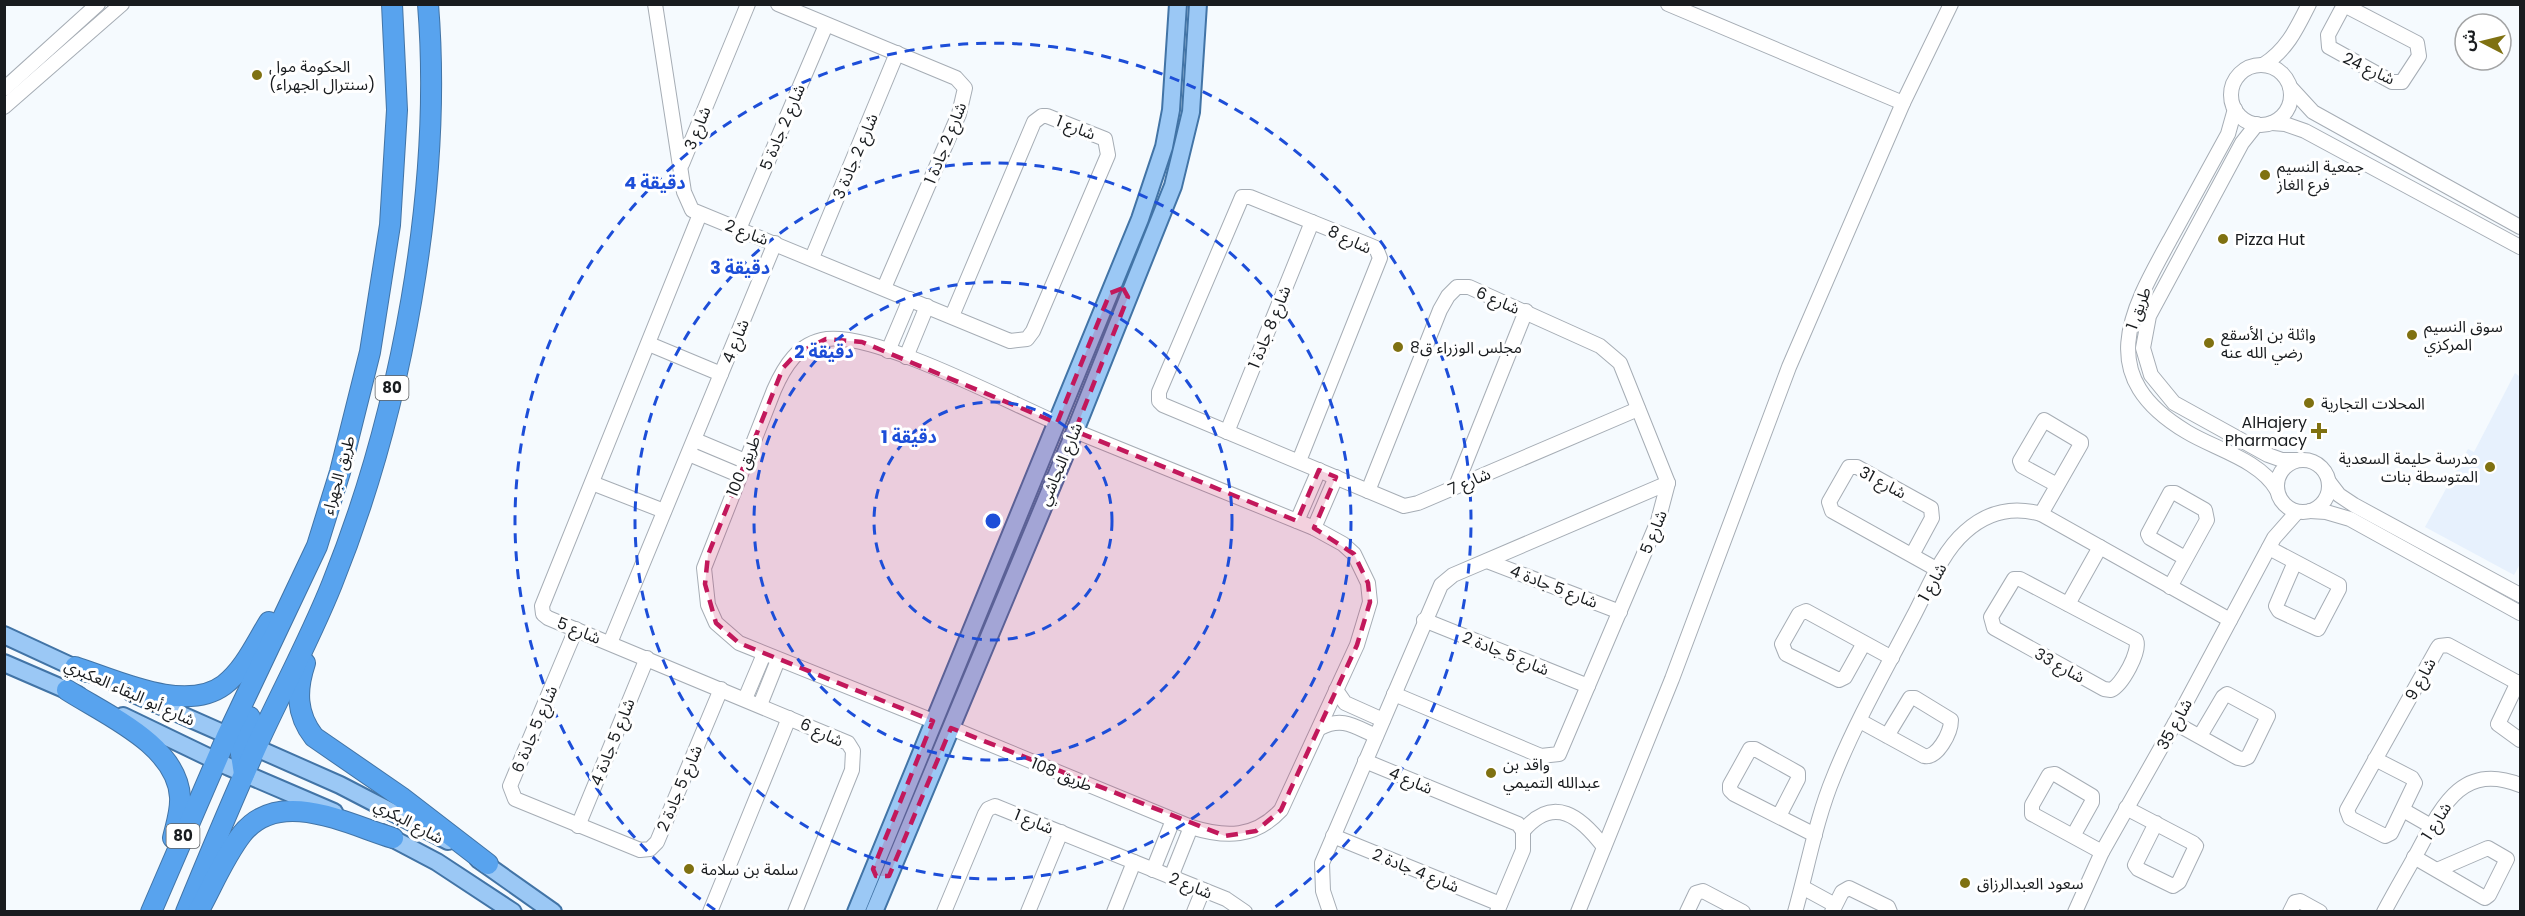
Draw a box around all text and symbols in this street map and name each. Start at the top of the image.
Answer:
north arrow [2453,12,2513,72]
text: ش [2456,28,2481,53]
street label: شارع 24 [2339,46,2398,91]
place label: الحكومة مول (سنترال الجهراء) [269,55,375,96]
marker: الحكومة مول (سنترال الجهراء) [250,68,264,82]
street label: شارع 2 جادة 5 [754,81,812,174]
street label: شارع 2 جادة 1 [919,99,973,188]
street label: شارع 3 [678,103,717,154]
street label: شارع 1 [1052,109,1099,146]
street label: شارع 2 جادة 3 [827,110,885,203]
place label: جمعية النسيم فرع الغاز [2276,155,2364,197]
marker: جمعية النسيم فرع الغاز [2258,168,2272,182]
text: 4 دقيقة [624,170,686,195]
street label: شارع 2 [721,214,772,252]
street label: شارع 8 [1324,219,1375,260]
place label: Pizza Hut [2235,228,2305,251]
marker: Pizza Hut [2216,232,2230,246]
text: 3 دقيقة [710,255,770,280]
street label: شارع 6 [1472,281,1523,321]
street label: شارع 8 جادة 1 [1242,282,1297,372]
street label: طريق 1 [2120,284,2157,333]
place label: سوق النسيم المركزي [2424,315,2503,357]
street label: شارع 4 [716,316,756,367]
place label: واثلة بن الأسقع رضي الله عنه [2221,323,2316,365]
marker: سوق النسيم المركزي [2405,328,2419,342]
place label: مجلس الوزراء ق8 [1410,336,1522,359]
marker: واثلة بن الأسقع رضي الله عنه [2202,336,2216,350]
text: 2 دقيقة [794,339,854,364]
marker: مجلس الوزراء ق8 [1391,340,1405,354]
road number: 80 [376,376,408,400]
place label: المحلات التجارية [2321,392,2425,415]
marker: المحلات التجارية [2302,396,2316,410]
place label: AlHajery Pharmacy [2225,411,2307,452]
street label: شارع النجاشي [1033,419,1089,510]
text: 1 دقيقة [881,424,937,449]
marker: AlHajery Pharmacy [2312,424,2326,438]
street label: طريق 100 [721,432,766,500]
street label: طريق الجهراء [316,433,361,517]
place label: مدرسة حليمة السعدية المتوسطة بنات [2339,447,2478,488]
marker: مدرسة حليمة السعدية المتوسطة بنات [2483,460,2497,474]
street label: شارع 31 [1855,461,1910,505]
street label: شارع 7 [1444,462,1494,502]
street label: شارع 5 [1634,507,1674,558]
centre of rings [983,511,1003,531]
street label: شارع 5 جادة 4 [1506,559,1601,615]
street label: شارع 1 [1913,559,1953,606]
street label: شارع 5 [553,611,604,651]
street label: شارع 5 جادة 2 [1459,626,1553,682]
street label: شارع 33 [2030,642,2089,690]
street label: شارع أبو البقاء العكبري [60,653,199,732]
street label: شارع 9 [2399,654,2442,705]
street label: شارع 5 جادة 6 [506,682,564,777]
street label: شارع 5 جادة 4 [585,695,641,790]
street label: شارع 35 [2151,695,2199,754]
street label: شارع 6 [796,712,847,753]
street label: شارع 5 جادة 2 [651,742,709,835]
street label: طريق 108 [1028,752,1096,797]
place label: واقد بن عبدالله التميمي [1503,753,1600,795]
street label: شارع 4 [1385,761,1436,801]
marker: واقد بن عبدالله التميمي [1484,766,1498,780]
street label: شارع البكري [370,794,448,850]
street label: شارع 1 [2416,798,2458,845]
street label: شارع 1 [1010,803,1057,841]
road number: 80 [166,824,200,848]
street label: شارع 4 جادة 2 [1369,843,1463,899]
place label: سلمة بن سلامة [701,858,798,881]
marker: سلمة بن سلامة [682,862,696,876]
street label: شارع 2 [1165,866,1216,905]
place label: سعود العبدالرزاق [1977,872,2084,895]
marker: سعود العبدالرزاق [1958,876,1972,890]

